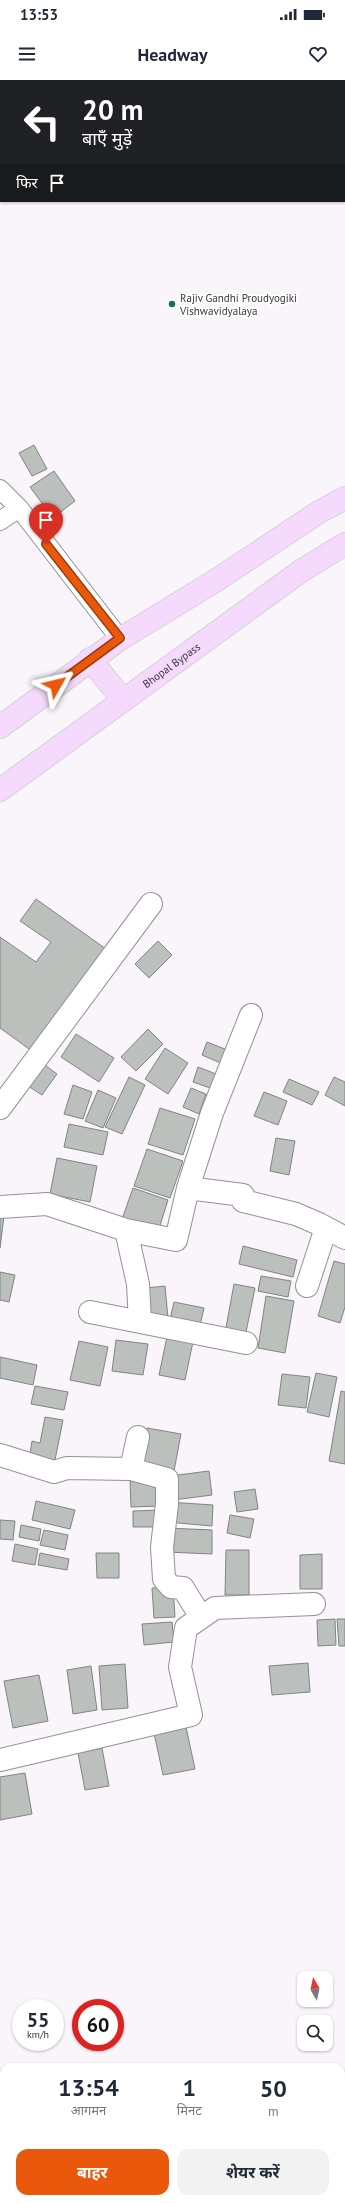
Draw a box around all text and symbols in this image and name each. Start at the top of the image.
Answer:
text: 13:53 [20,5,58,24]
icon: menu [16,43,38,65]
text: Headway [137,43,208,66]
icon: heart [307,43,329,65]
text: 20 m [82,91,143,128]
icon: left [16,96,68,148]
text: बाएँ मुड़ें [82,127,132,150]
icon: arrive [46,172,68,194]
text: फिर [16,173,38,192]
place label: Rajiv Gandhi Proudyogiki Vishwavidyalaya [179,291,297,318]
marker: Rajiv Gandhi Proudyogiki Vishwavidyalaya [167,299,177,309]
pin [29,503,63,544]
icon: arrive [35,509,57,531]
street label: Bhopal Bypass [140,639,203,691]
position arrow [35,664,77,706]
north arrow [297,1971,333,2007]
map controls [297,1971,333,2051]
speed limit sign: 60 [72,1999,124,2051]
text: 55 [27,2007,49,2033]
button: search [297,2015,333,2051]
text: km/h [27,2028,49,2041]
text: 13:54 [58,2072,119,2103]
text: 1 [183,2072,196,2103]
text: 50 [260,2073,287,2104]
text: आगमन [71,2102,106,2119]
text: मिनट [177,2102,202,2119]
text: m [268,2103,279,2120]
button: बाहर [16,2149,169,2195]
button: शेयर करें [177,2149,329,2195]

